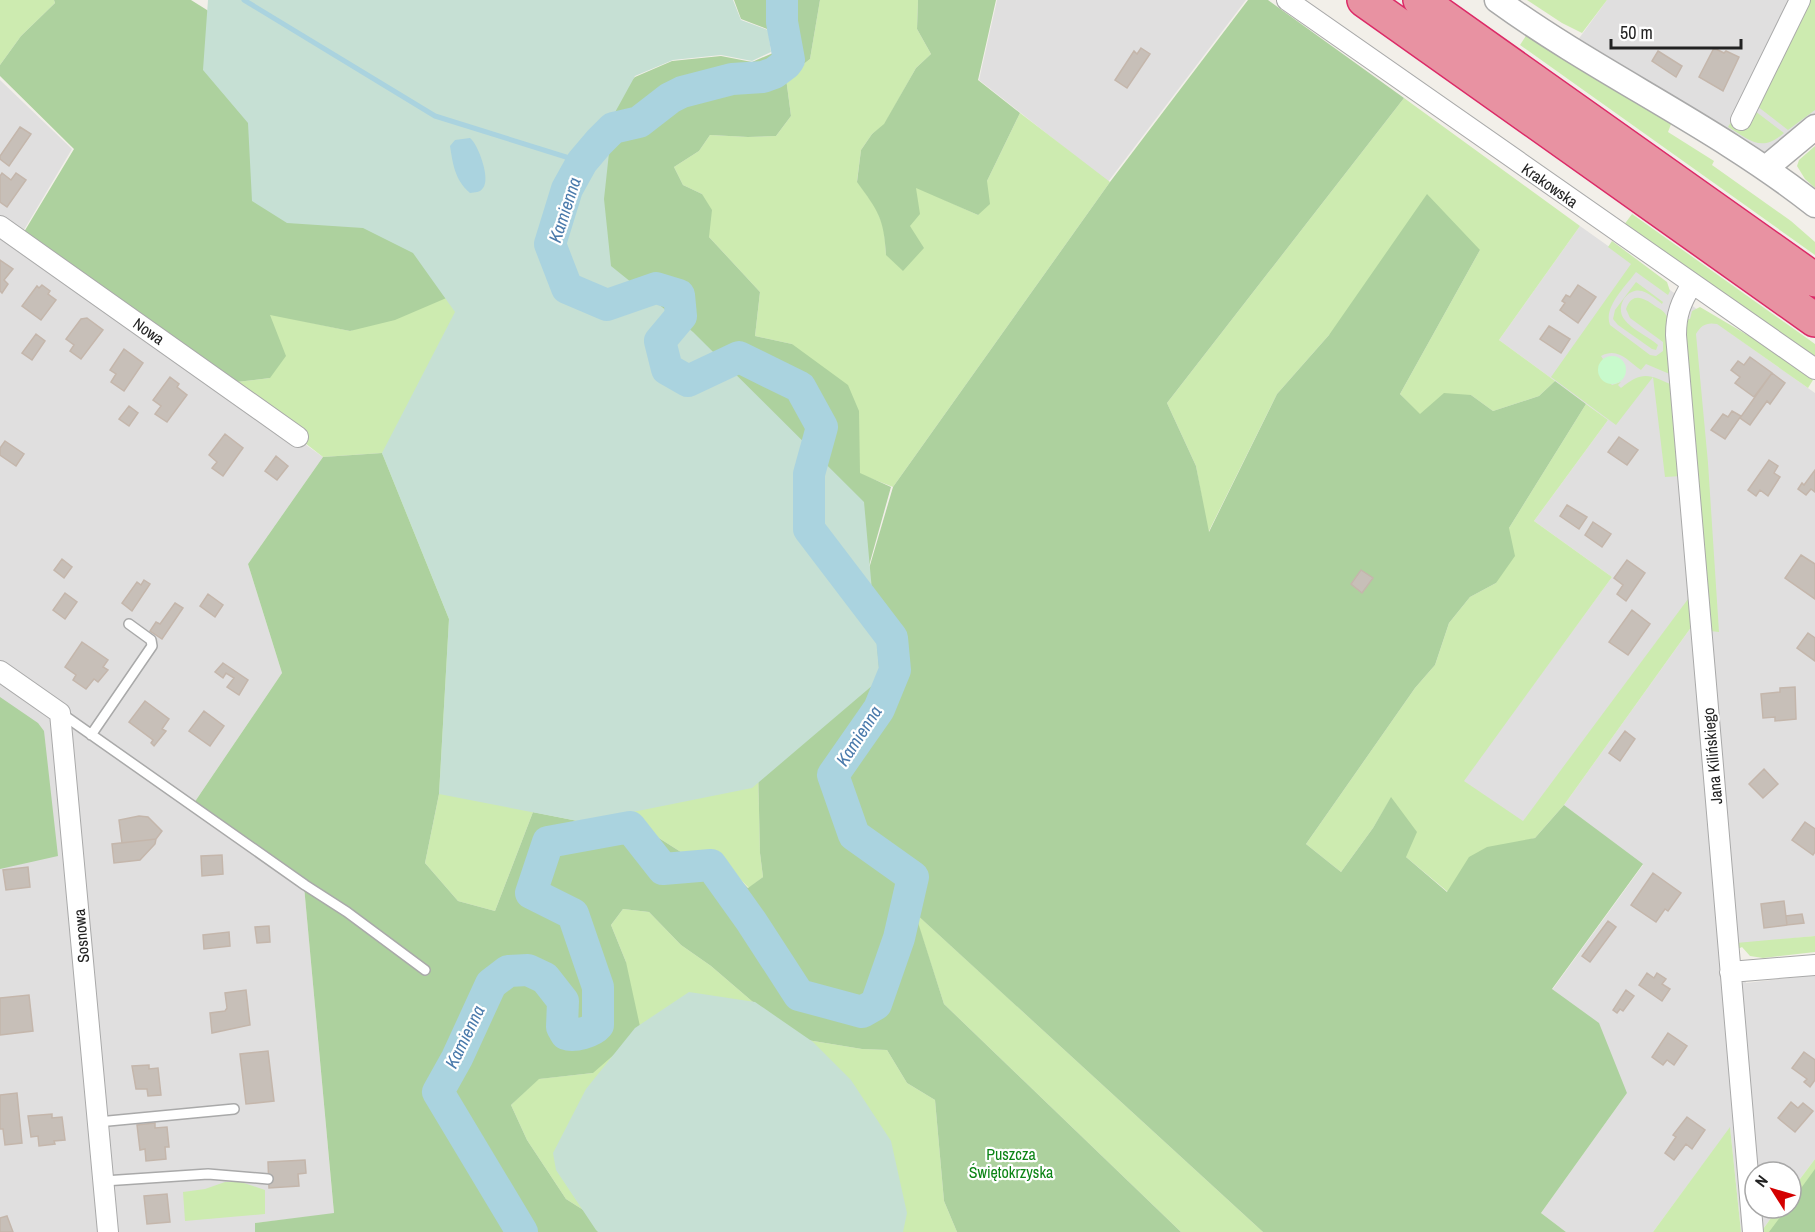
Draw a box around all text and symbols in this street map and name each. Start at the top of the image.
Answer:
scale bar [1611,12,1742,50]
text: 50 m [1620,20,1653,45]
street label: Krakowska [1517,158,1583,213]
water label: Kamienna [542,174,587,246]
street label: Nowa [129,312,170,350]
water label: Kamienna [830,701,887,771]
street label: Jana Kilińskiego [1697,707,1727,805]
street label: Sosnowa [68,907,94,964]
water label: Kamienna [439,1001,491,1073]
park label: Puszcza Świętokrzyska [969,1143,1054,1183]
north arrow [1743,1160,1803,1220]
text: N [1749,1171,1773,1191]

